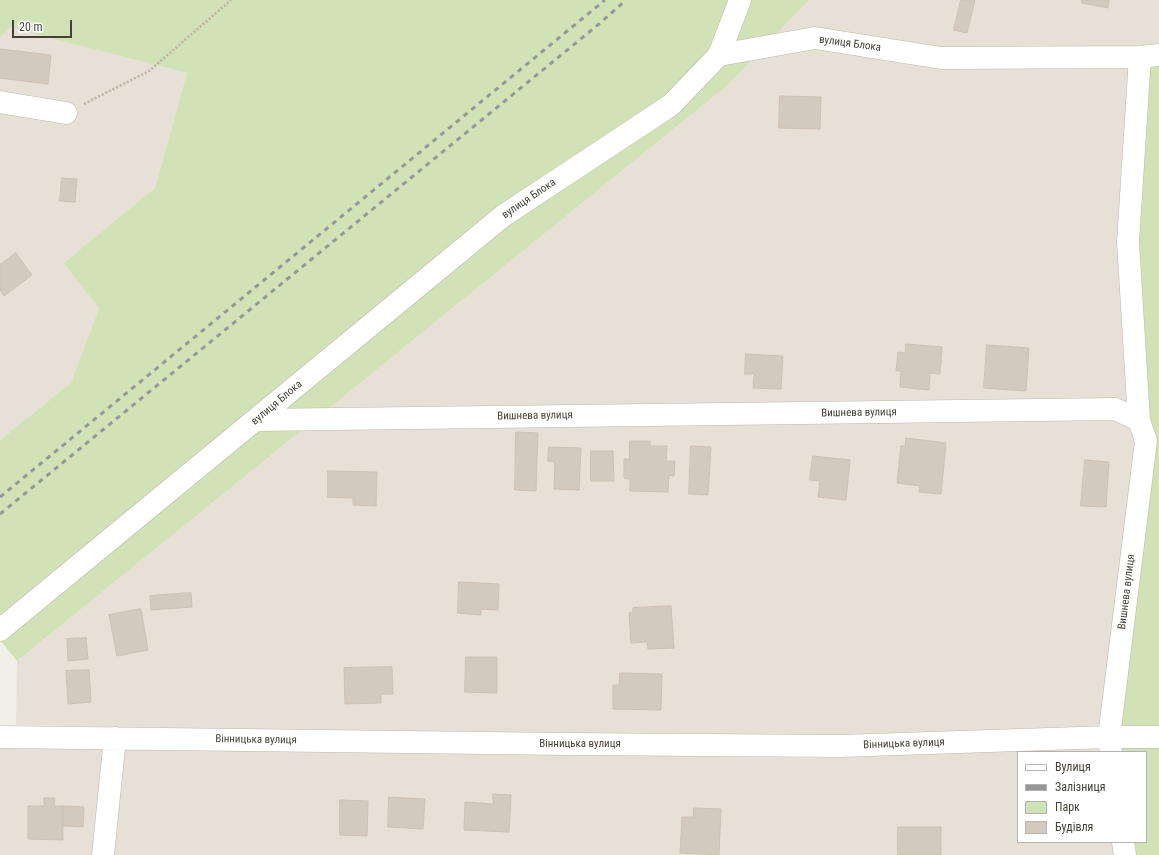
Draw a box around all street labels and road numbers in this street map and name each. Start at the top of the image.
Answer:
street label: вулиця Блока [818,33,882,55]
street label: вулиця Блока [499,176,559,222]
street label: вулиця Блока [249,378,305,428]
street label: Вишнева вулиця [821,406,897,420]
street label: Вишнева вулиця [497,409,573,423]
street label: Вишнева вулиця [1116,554,1138,630]
street label: Вінницька вулиця [215,733,297,747]
street label: Вінницька вулиця [863,736,945,752]
street label: Вінницька вулиця [539,737,621,751]

